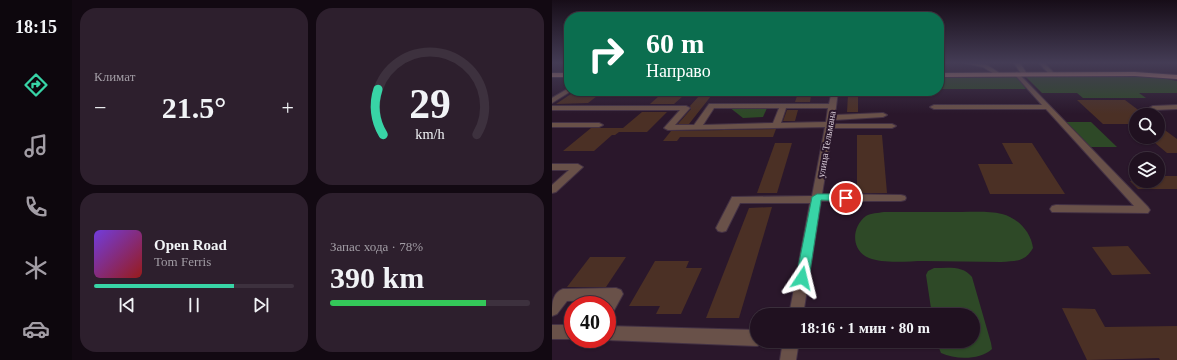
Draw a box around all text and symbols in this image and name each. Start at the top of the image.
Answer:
text: 18:15 [15,17,57,37]
icon: right [580,28,632,80]
text: 60 m [646,28,704,59]
text: Направо [646,61,711,81]
text: Климат [94,69,135,84]
icon: directions [22,71,50,99]
text: 29 [409,80,451,126]
text: 21.5° [162,91,226,124]
text: − [94,95,106,120]
text: + [282,95,294,120]
map controls [1129,108,1165,188]
button: search [1129,108,1165,144]
street label: улица Тельмана [815,109,838,178]
text: km/h [415,125,445,141]
icon: music [22,132,50,160]
button: layers [1129,152,1165,188]
pin [829,181,863,215]
icon: arrive [835,187,857,209]
icon: phone [22,193,50,221]
text: Open Road [154,237,227,253]
text: Запас хода · 78% [330,239,423,254]
icon: climate [22,254,50,282]
text: Tom Ferris [154,254,211,269]
position arrow [781,257,823,299]
text: 390 km [330,261,424,294]
icon: previous [116,294,138,316]
icon: pause [183,294,205,316]
icon: next [250,294,272,316]
speed limit sign: 40 [564,296,616,348]
icon: car [22,315,50,343]
text: 18:16 · 1 мин · 80 m [800,320,930,336]

